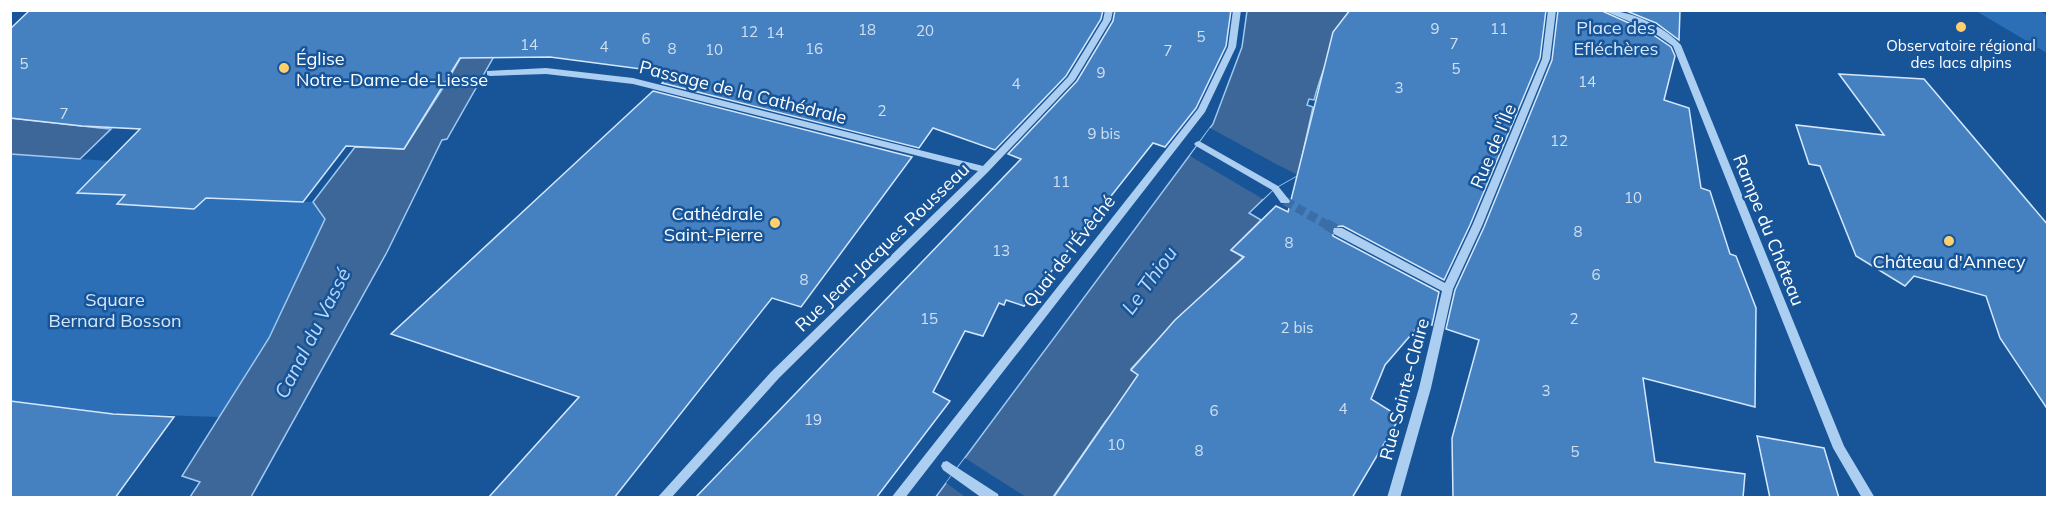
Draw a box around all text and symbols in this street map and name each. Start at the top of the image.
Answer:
park label: Place des Efléchères [1573,16,1659,60]
house number: 9 [1430,19,1440,38]
house number: 11 [1490,19,1508,38]
house number: 18 [858,20,876,39]
marker: Observatoire régional des lacs alpins [1954,20,1968,34]
house number: 20 [916,21,934,40]
house number: 12 [740,22,758,41]
house number: 14 [766,23,784,42]
house number: 5 [1196,27,1206,46]
house number: 6 [641,29,651,48]
house number: 7 [1449,34,1459,53]
house number: 14 [520,35,538,54]
place label: Observatoire régional des lacs alpins [1886,36,2036,72]
house number: 4 [599,37,609,56]
house number: 8 [667,39,677,58]
house number: 16 [805,39,823,58]
house number: 10 [705,40,723,59]
house number: 7 [1163,41,1173,60]
place label: Église Notre-Dame-de-Liesse [296,47,488,91]
house number: 5 [19,54,29,73]
street label: Passage de la Cathédrale [637,55,849,129]
house number: 5 [1451,59,1461,78]
marker: Église Notre-Dame-de-Liesse [277,61,291,75]
house number: 9 [1096,63,1106,82]
house number: 14 [1578,72,1596,91]
house number: 4 [1011,74,1021,93]
house number: 3 [1394,78,1404,97]
street label: Rue de l'Île [1465,100,1521,192]
house number: 2 [877,101,887,120]
house number: 7 [59,104,69,123]
house number: 9 bis [1088,124,1120,143]
house number: 12 [1550,131,1568,150]
street label: Rampe du Château [1728,151,1810,309]
street label: Rue Jean-Jacques Rousseau [790,158,974,336]
house number: 11 [1052,172,1070,191]
house number: 10 [1624,188,1642,207]
street label: Quai de l'Évêché [1018,190,1120,312]
place label: Cathédrale Saint-Pierre [664,202,763,246]
marker: Cathédrale Saint-Pierre [768,216,782,230]
house number: 8 [1573,222,1583,241]
house number: 8 [1284,233,1294,252]
marker: Château d'Annecy [1942,234,1956,248]
house number: 13 [992,241,1010,260]
water label: Le Thiou [1116,241,1182,319]
place label: Château d'Annecy [1873,250,2026,273]
water label: Canal du Vassé [268,263,356,403]
house number: 6 [1591,265,1601,284]
house number: 8 [799,270,809,289]
park label: Square Bernard Bosson [48,288,182,332]
house number: 15 [920,309,938,328]
house number: 2 [1569,309,1579,328]
street label: Rue Sainte-Claire [1374,316,1434,462]
house number: 2 bis [1281,318,1313,337]
house number: 3 [1541,381,1551,400]
house number: 4 [1338,399,1348,418]
house number: 6 [1209,401,1219,420]
house number: 19 [804,410,822,429]
house number: 10 [1107,435,1125,454]
house number: 8 [1194,441,1204,460]
house number: 5 [1570,442,1580,461]

